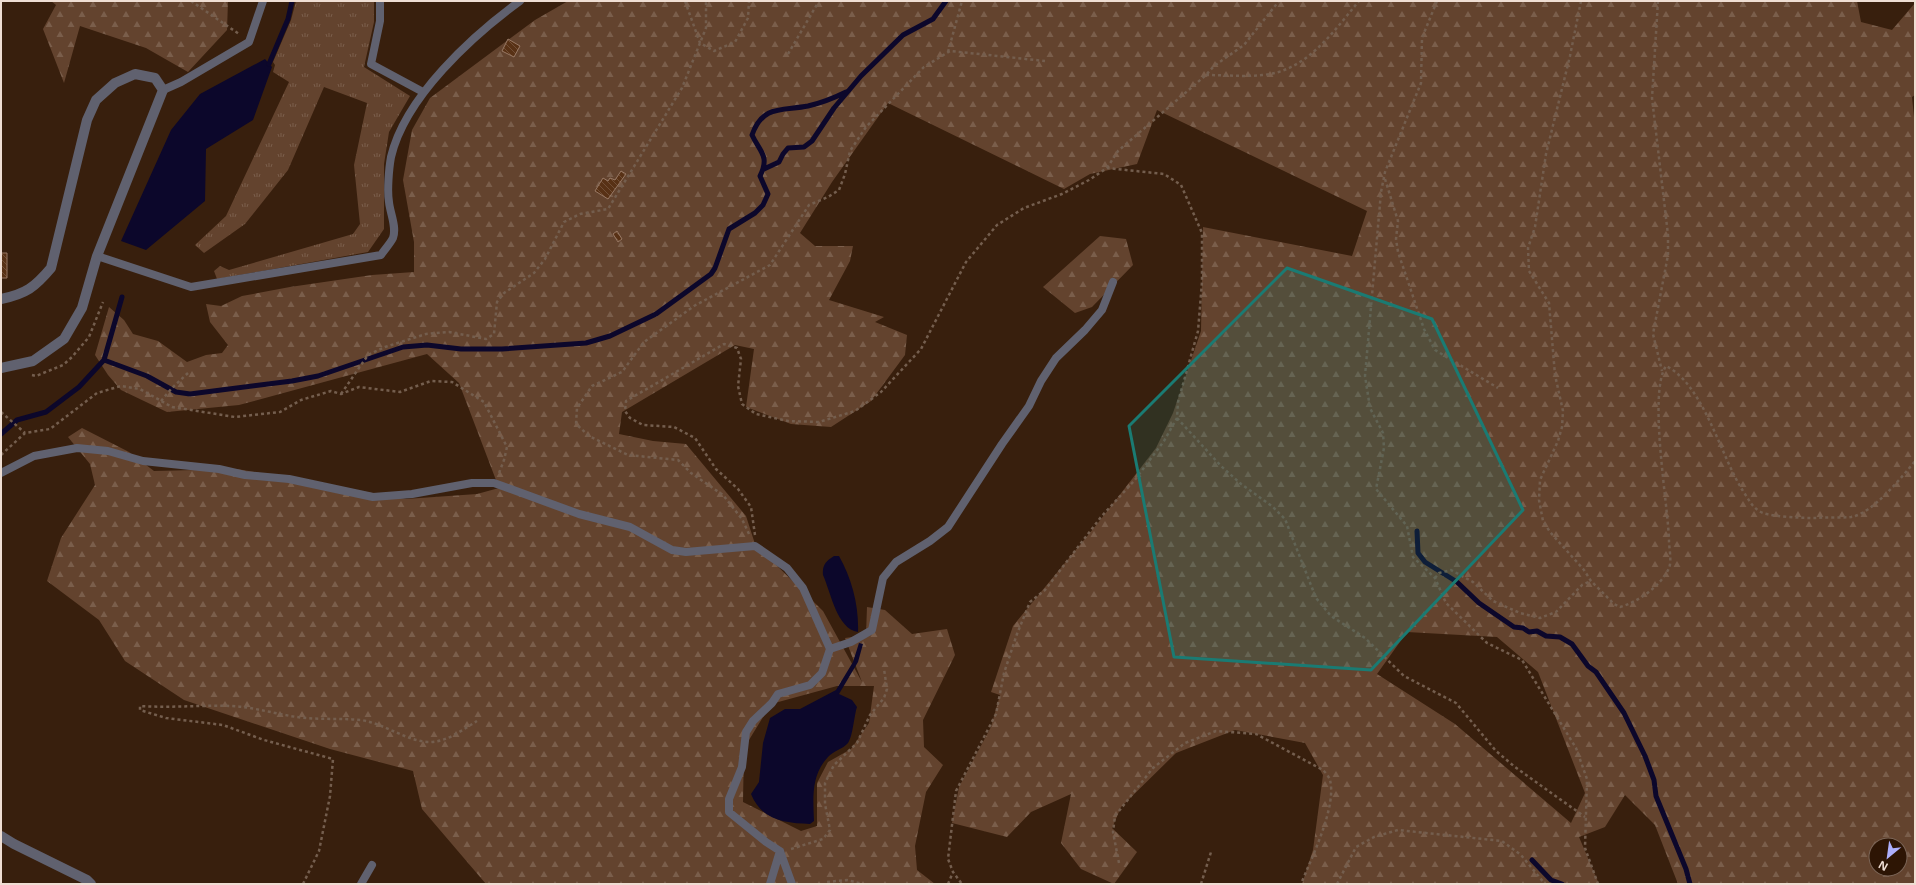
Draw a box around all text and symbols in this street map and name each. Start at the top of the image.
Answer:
north arrow [1868,837,1908,877]
text: N [1875,857,1890,875]

